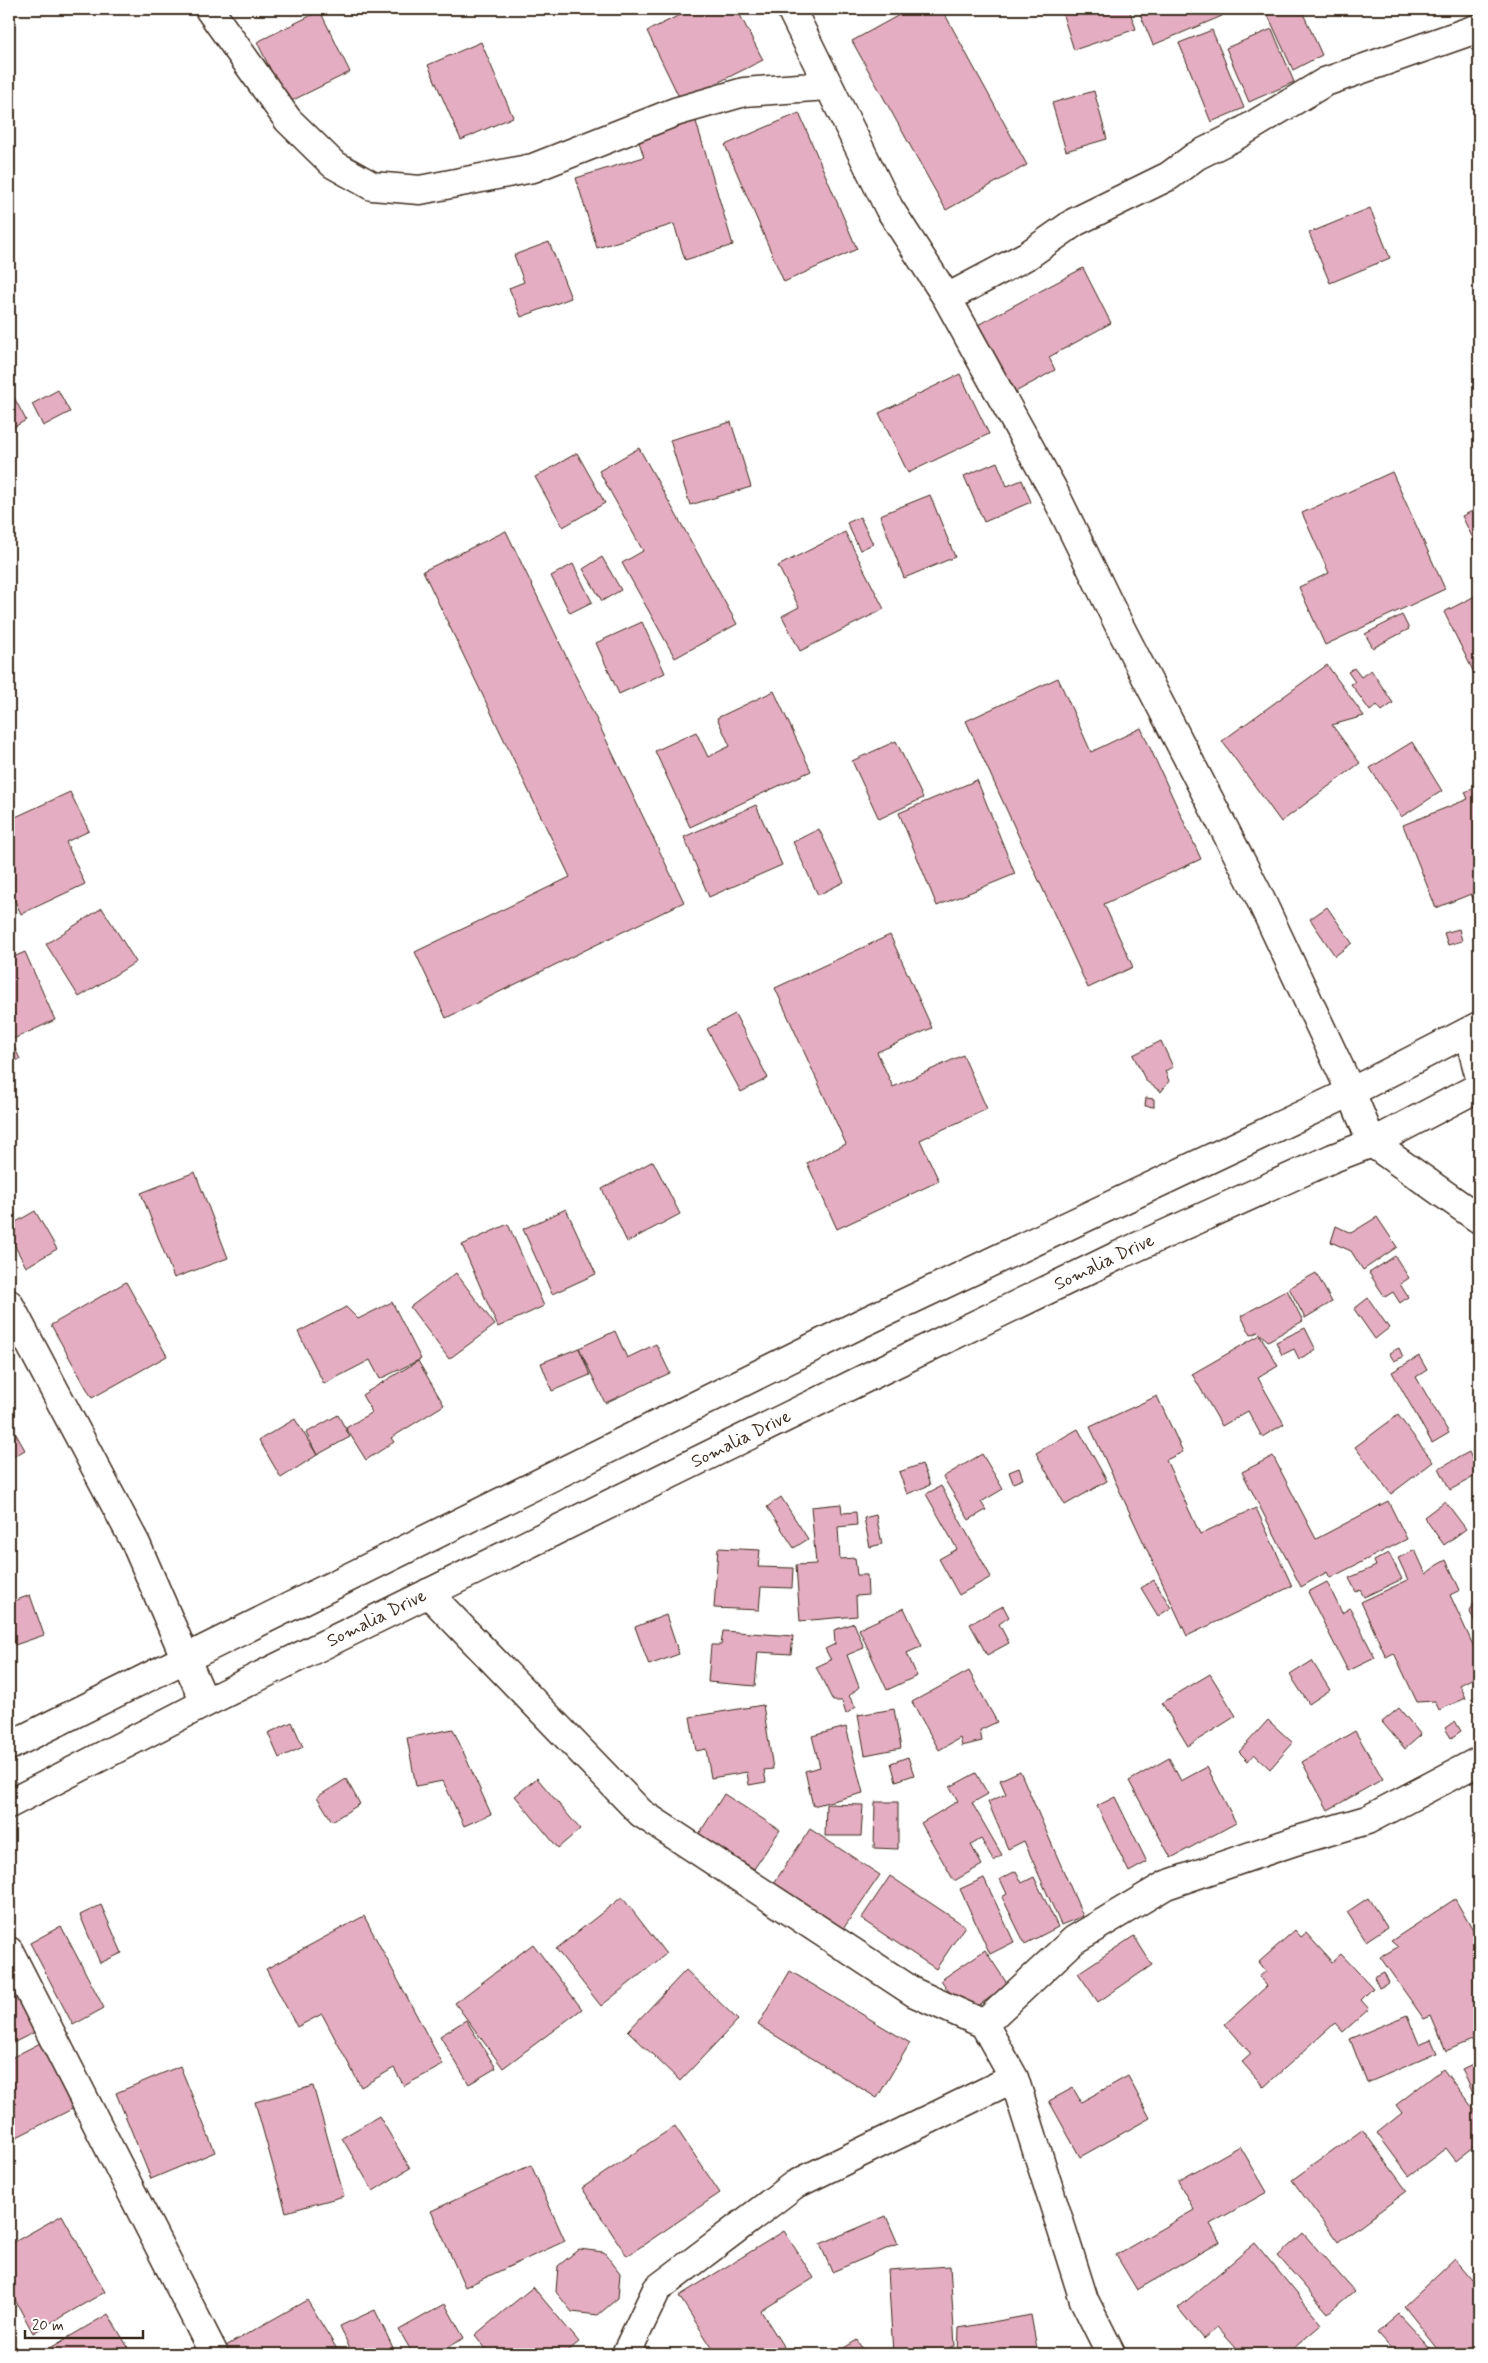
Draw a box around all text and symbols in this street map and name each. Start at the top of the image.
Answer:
street label: Somalia Drive [1050,1229,1158,1297]
street label: Somalia Drive [687,1405,795,1474]
street label: Somalia Drive [323,1584,431,1653]
scale bar [25,2308,142,2340]
text: 20 m [32,2316,64,2336]

